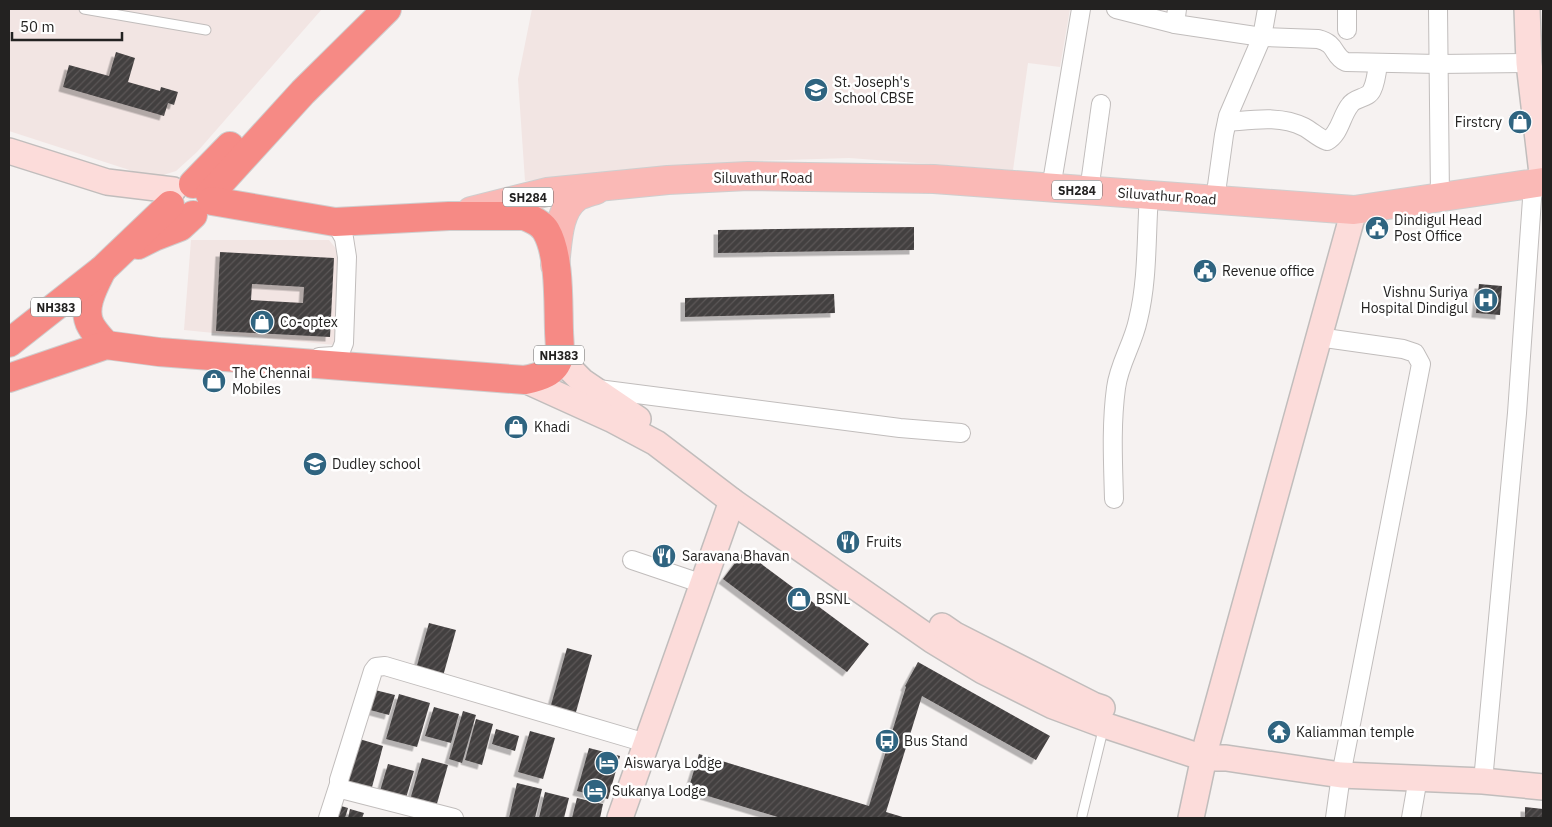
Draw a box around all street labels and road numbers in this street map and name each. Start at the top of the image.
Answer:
street label: Siluvathur Road [713,169,813,187]
road number: SH284 [1052,180,1102,200]
street label: Siluvathur Road [1117,184,1217,208]
road number: SH284 [503,188,553,206]
road number: NH383 [31,298,81,316]
road number: NH383 [534,346,584,364]

